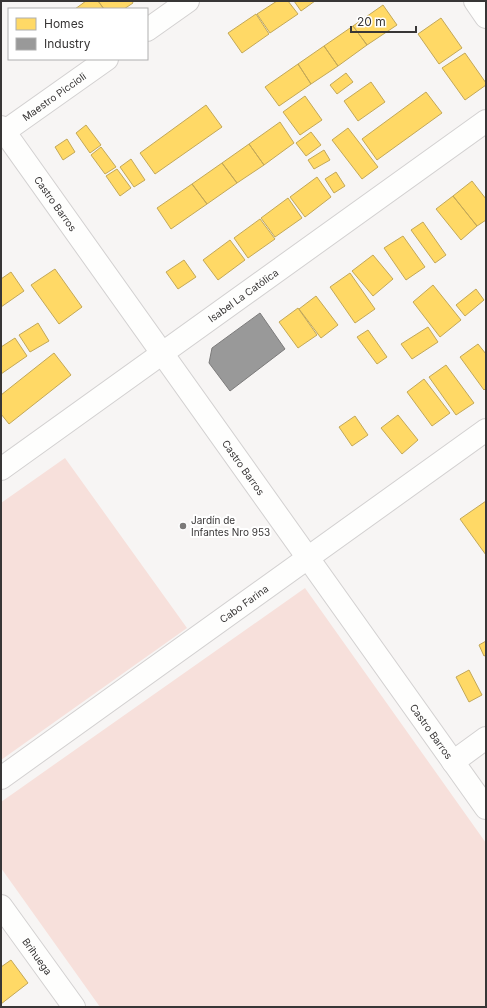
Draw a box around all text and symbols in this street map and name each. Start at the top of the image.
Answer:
legend [8,8,148,60]
scale bar [351,8,416,34]
text: 20 m [357,14,386,29]
text: Homes [44,16,84,31]
text: Industry [44,36,91,51]
street label: Maestro Piccioli [20,70,88,123]
street label: Castro Barros [32,174,79,233]
street label: Isabel La Católica [206,266,280,324]
street label: Castro Barros [220,438,267,497]
place label: Jardín de Infantes Nro 953 [191,514,270,538]
marker: Jardín de Infantes Nro 953 [178,521,188,531]
street label: Cabo Farina [217,582,271,625]
street label: Castro Barros [408,701,455,761]
street label: Brihuega [20,936,55,977]

